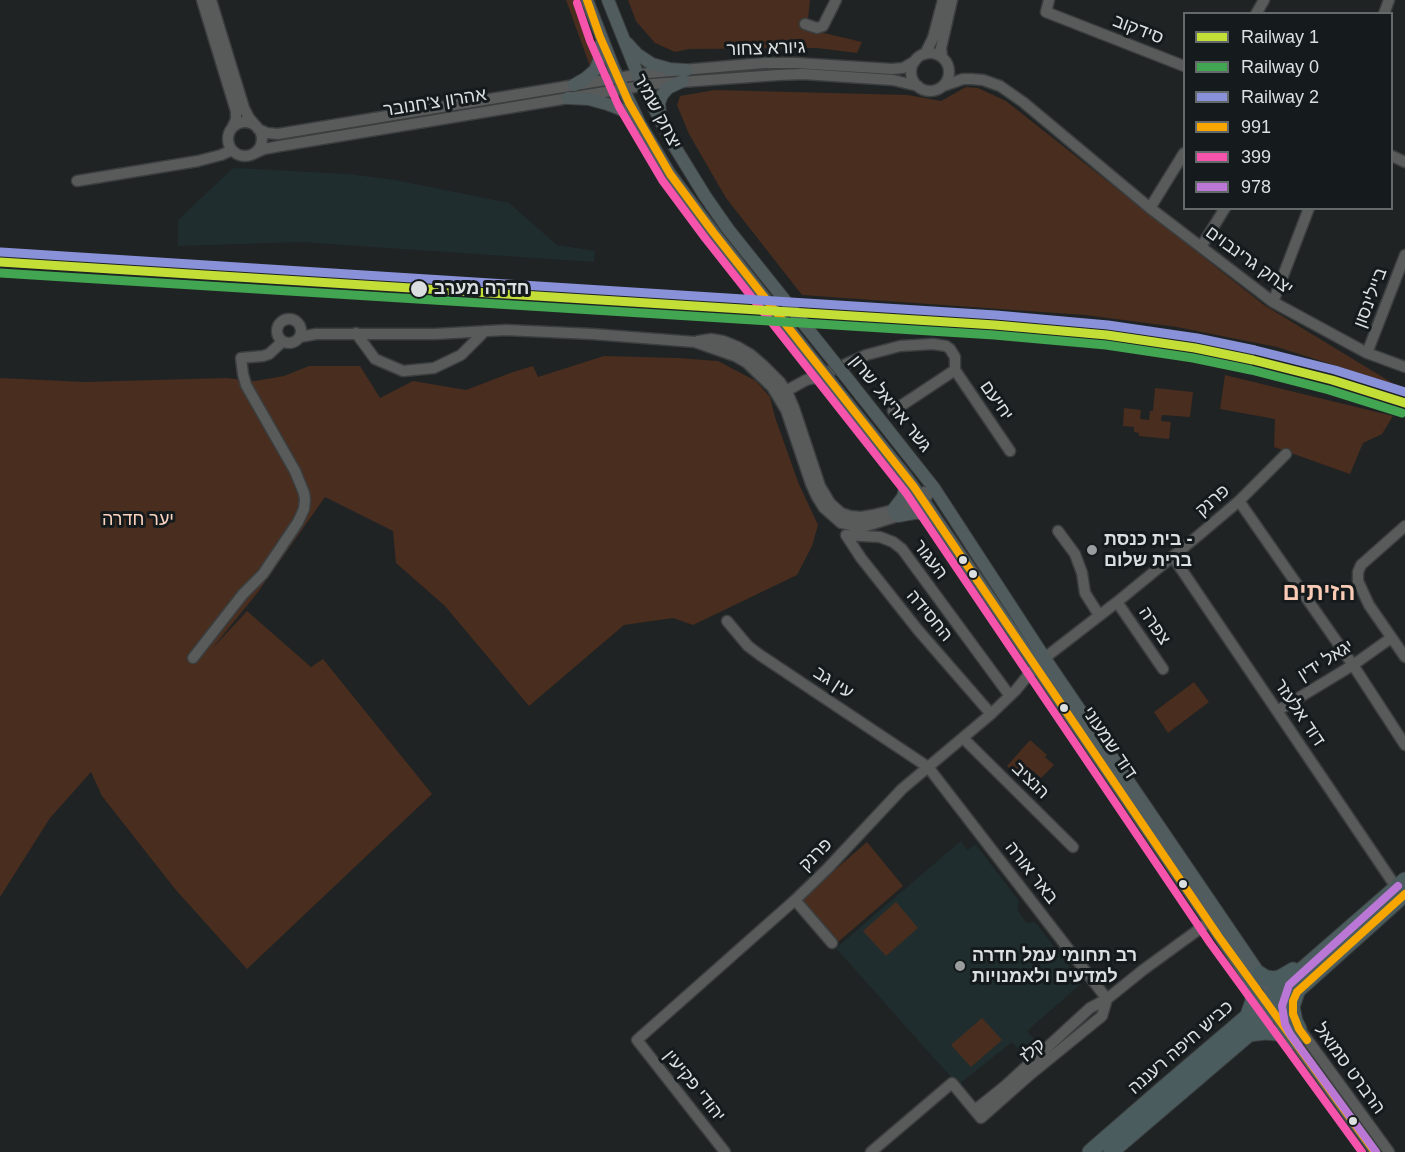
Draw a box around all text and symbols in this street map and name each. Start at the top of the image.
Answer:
street label: סידקוב [1110,11,1166,49]
legend [1183,12,1393,210]
text: Railway 1 [1241,27,1319,47]
street label: גיורא צחור [726,37,806,61]
text: Railway 0 [1241,57,1319,77]
street label: יצחק שמיר [628,71,686,153]
street label: אהרון צ'חנובר [382,84,488,122]
text: Railway 2 [1241,87,1319,107]
text: 991 [1241,117,1271,137]
text: 399 [1241,147,1271,167]
text: 978 [1241,177,1271,197]
street label: יצחק גרינבוים [1201,222,1297,300]
street label: ביילינסון [1350,265,1392,331]
place label: חדרה מערב [434,278,529,300]
marker: חדרה מערב [409,279,429,299]
street label: גשר אריאל שרון [844,351,936,457]
street label: יחיעם [975,377,1017,425]
street label: פרנק [1192,480,1234,522]
park label: יער חדרה [102,509,174,531]
place label: בית כנסת - ברית שלום [1104,529,1193,572]
street label: העגור [908,536,952,584]
marker: בית כנסת - ברית שלום [1085,543,1099,557]
unlabelled marker [957,554,969,566]
unlabelled marker [967,568,979,580]
district label: הזיתים [1282,579,1356,607]
street label: החסידה [901,586,957,646]
street label: צפרה [1134,603,1174,649]
street label: יגאל ידין [1294,636,1358,686]
street label: עין גב [809,662,857,704]
street label: דוד אלעזר [1269,676,1329,750]
unlabelled marker [1058,702,1070,714]
street label: דוד שמעוני [1077,703,1141,783]
street label: הנציב [1007,758,1053,804]
street label: פרנק [795,834,837,876]
street label: באר אורה [1000,838,1062,908]
unlabelled marker [1177,878,1189,890]
place label: רב תחומי עמל חדרה למדעים ולאמנויות [972,945,1137,988]
marker: רב תחומי עמל חדרה למדעים ולאמנויות [953,959,967,973]
street label: כביש חיפה רעננה [1124,997,1238,1099]
street label: הרברט סמואל [1309,1019,1389,1119]
street label: קלז [1016,1034,1050,1068]
street label: יהודי פקיעין [658,1046,730,1126]
unlabelled marker [1347,1115,1359,1127]

